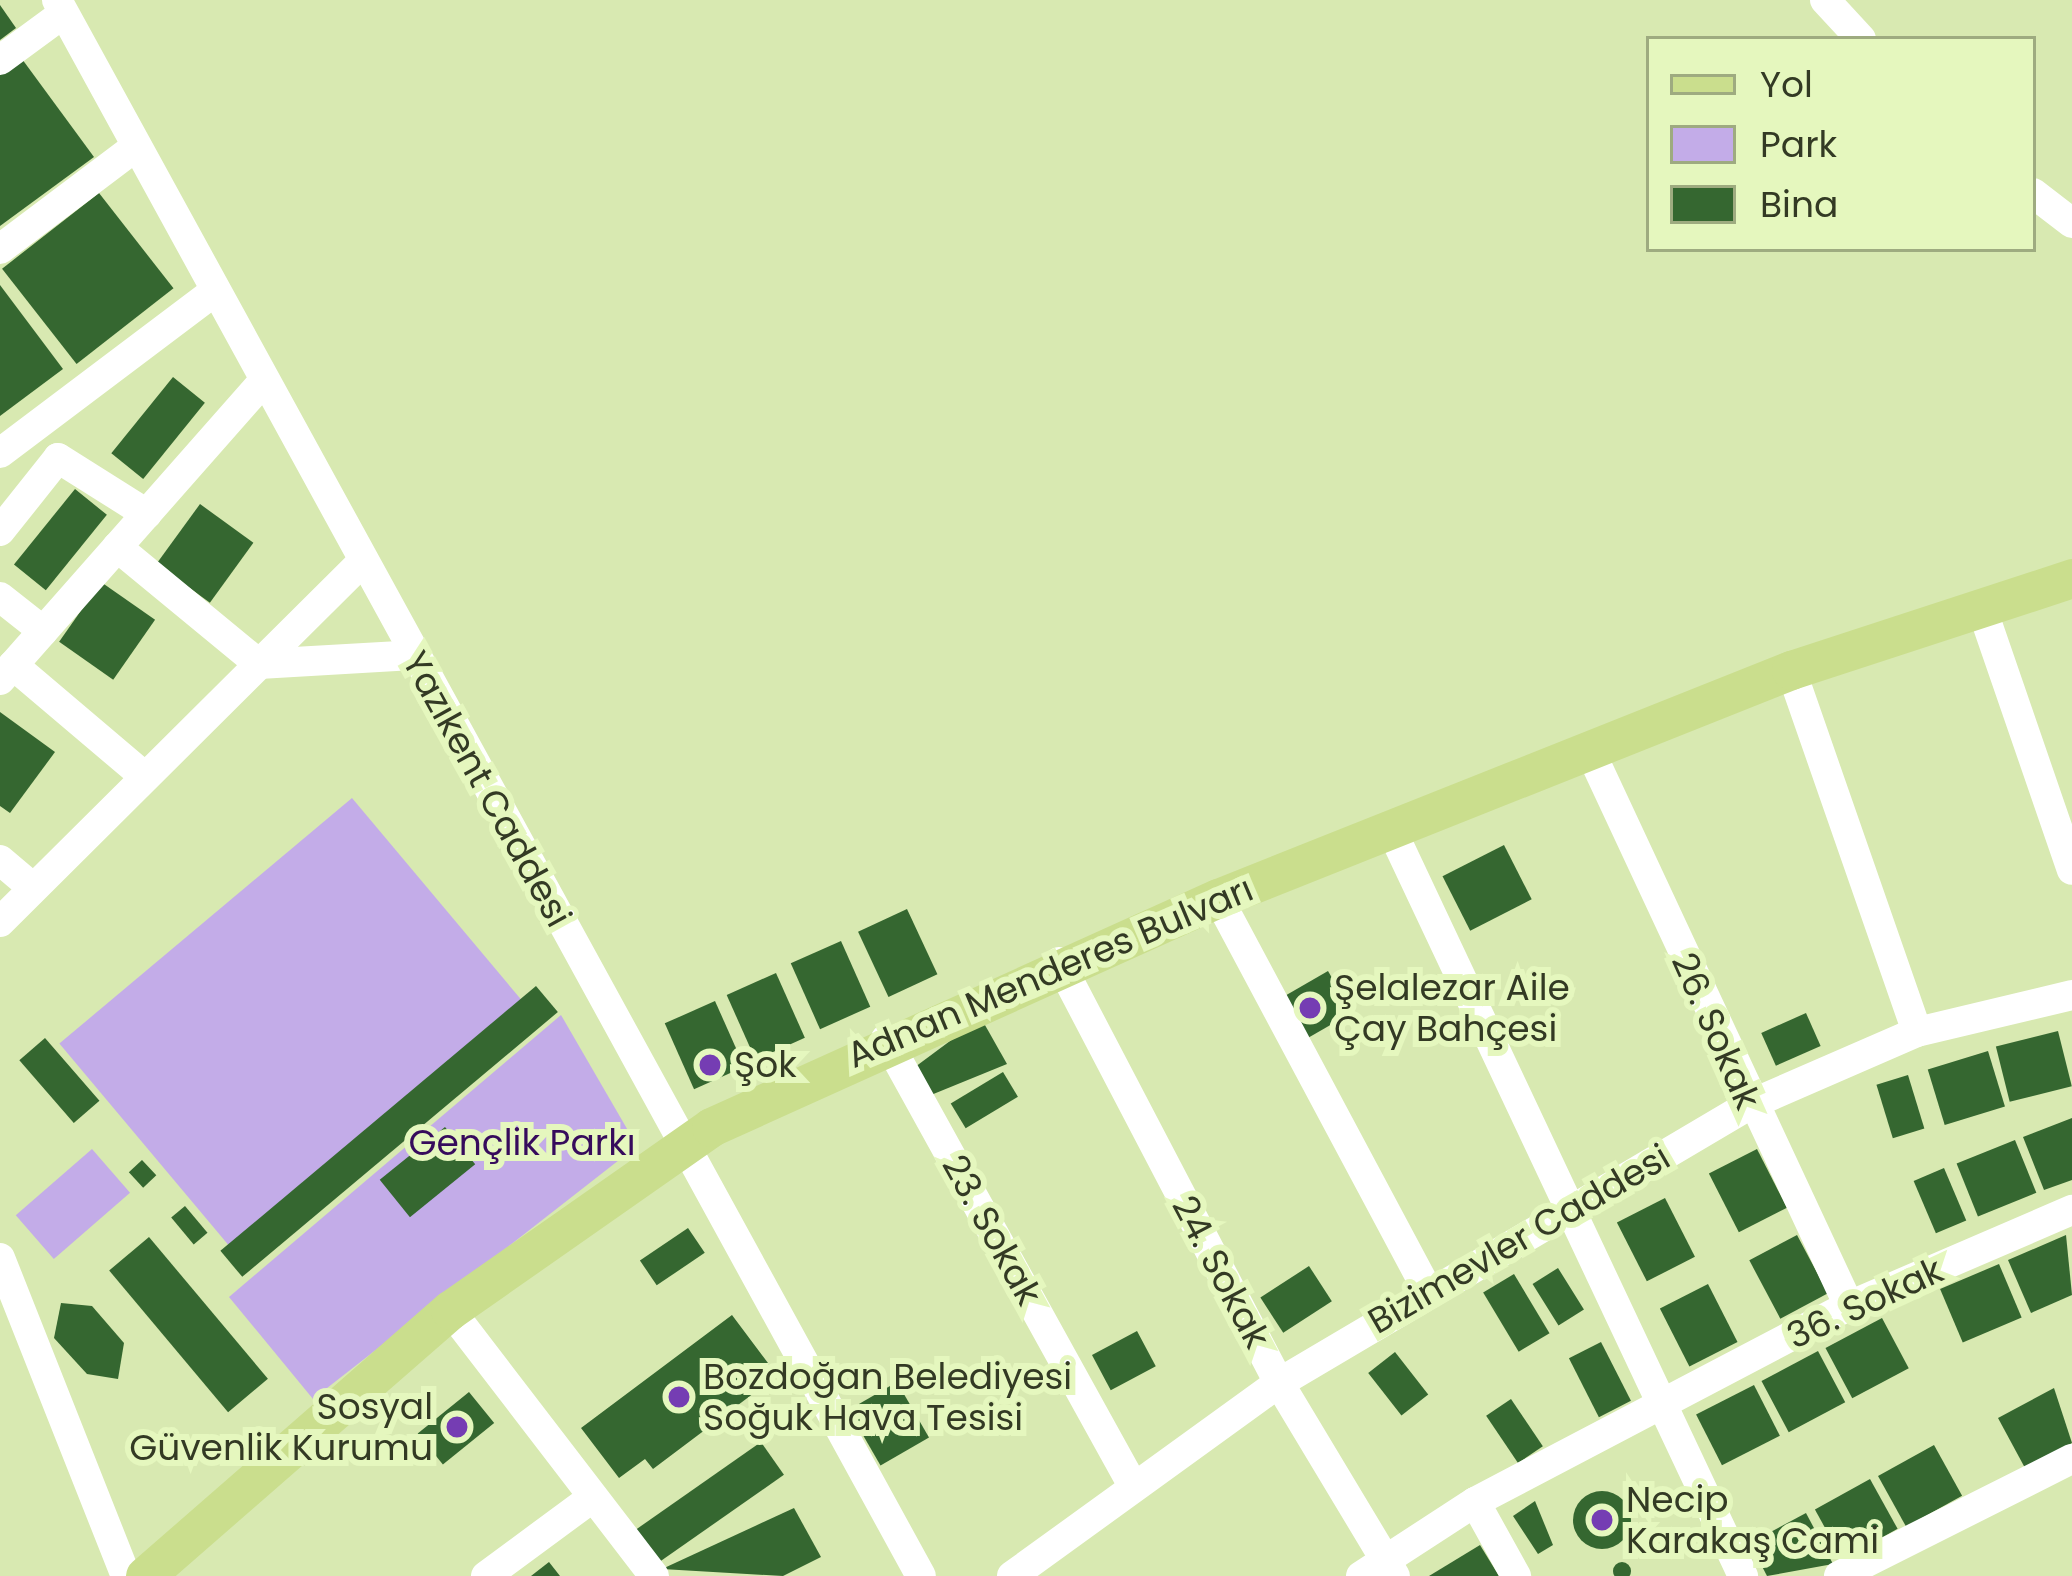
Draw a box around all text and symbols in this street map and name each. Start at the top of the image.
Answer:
legend [1646,36,2036,252]
text: Yol [1760,59,1813,110]
text: Park [1760,119,1837,170]
text: Bina [1760,179,1838,230]
street label: Yazıkent Caddesi [393,644,581,934]
street label: Adnan Menderes Bulvarı [841,867,1259,1077]
street label: 26. Sokak [1662,946,1770,1116]
place label: Şelalezar Aile Çay Bahçesi [1334,965,1570,1050]
marker: Şelalezar Aile Çay Bahçesi [1297,995,1323,1021]
place label: Şok [734,1043,797,1087]
marker: Şok [697,1052,723,1078]
park label: Gençlik Parkı [408,1121,636,1165]
street label: Bizimevler Caddesi [1361,1135,1677,1343]
street label: 23. Sokak [933,1148,1051,1312]
street label: 24. Sokak [1163,1189,1279,1355]
street label: 36. Sokak [1780,1248,1950,1358]
place label: Bozdoğan Belediyesi Soğuk Hava Tesisi [703,1354,1072,1439]
place label: Sosyal Güvenlik Kurumu [129,1384,433,1469]
marker: Bozdoğan Belediyesi Soğuk Hava Tesisi [666,1384,692,1410]
marker: Sosyal Güvenlik Kurumu [444,1414,470,1440]
place label: Necip Karakaş Cami [1626,1477,1879,1562]
marker: Necip Karakaş Cami [1589,1507,1615,1533]

